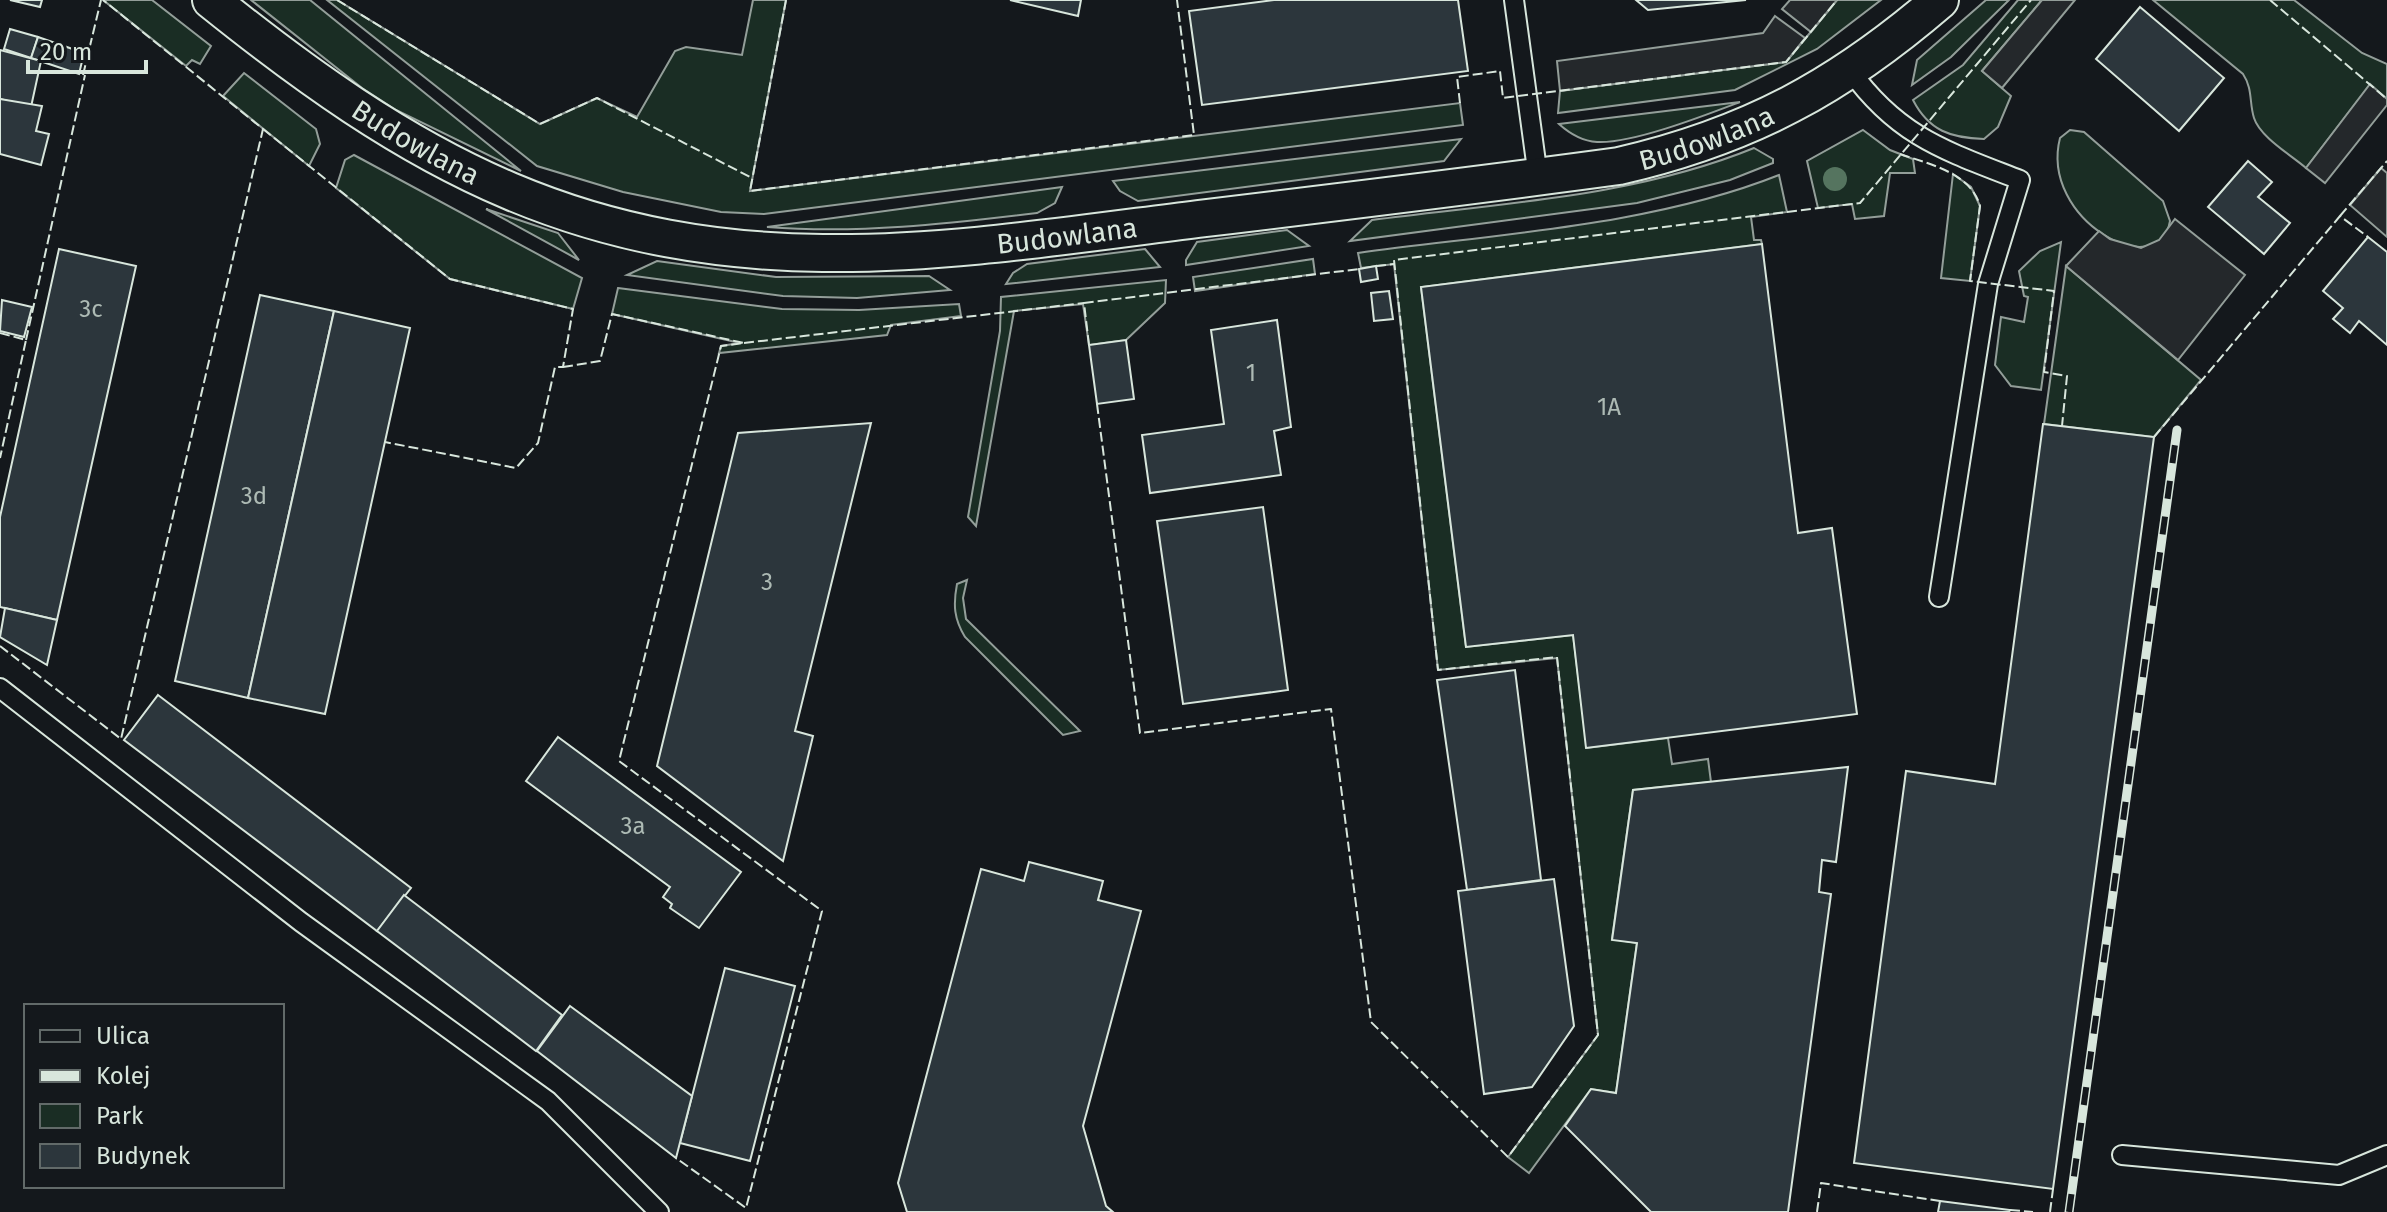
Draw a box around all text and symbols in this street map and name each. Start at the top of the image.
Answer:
scale bar [28,24,146,74]
text: 20 m [40,38,92,66]
street label: Budowlana [346,93,485,192]
street label: Budowlana [1635,99,1780,178]
street label: Budowlana [995,211,1139,261]
house number: 3c [79,295,103,323]
house number: 1 [1246,359,1256,387]
house number: 1A [1597,393,1621,421]
house number: 3d [241,482,267,510]
house number: 3 [761,568,773,596]
house number: 3a [620,812,646,840]
legend [24,1004,284,1188]
text: Ulica [96,1022,150,1050]
text: Kolej [96,1062,151,1090]
text: Park [96,1102,144,1130]
text: Budynek [96,1142,191,1170]

